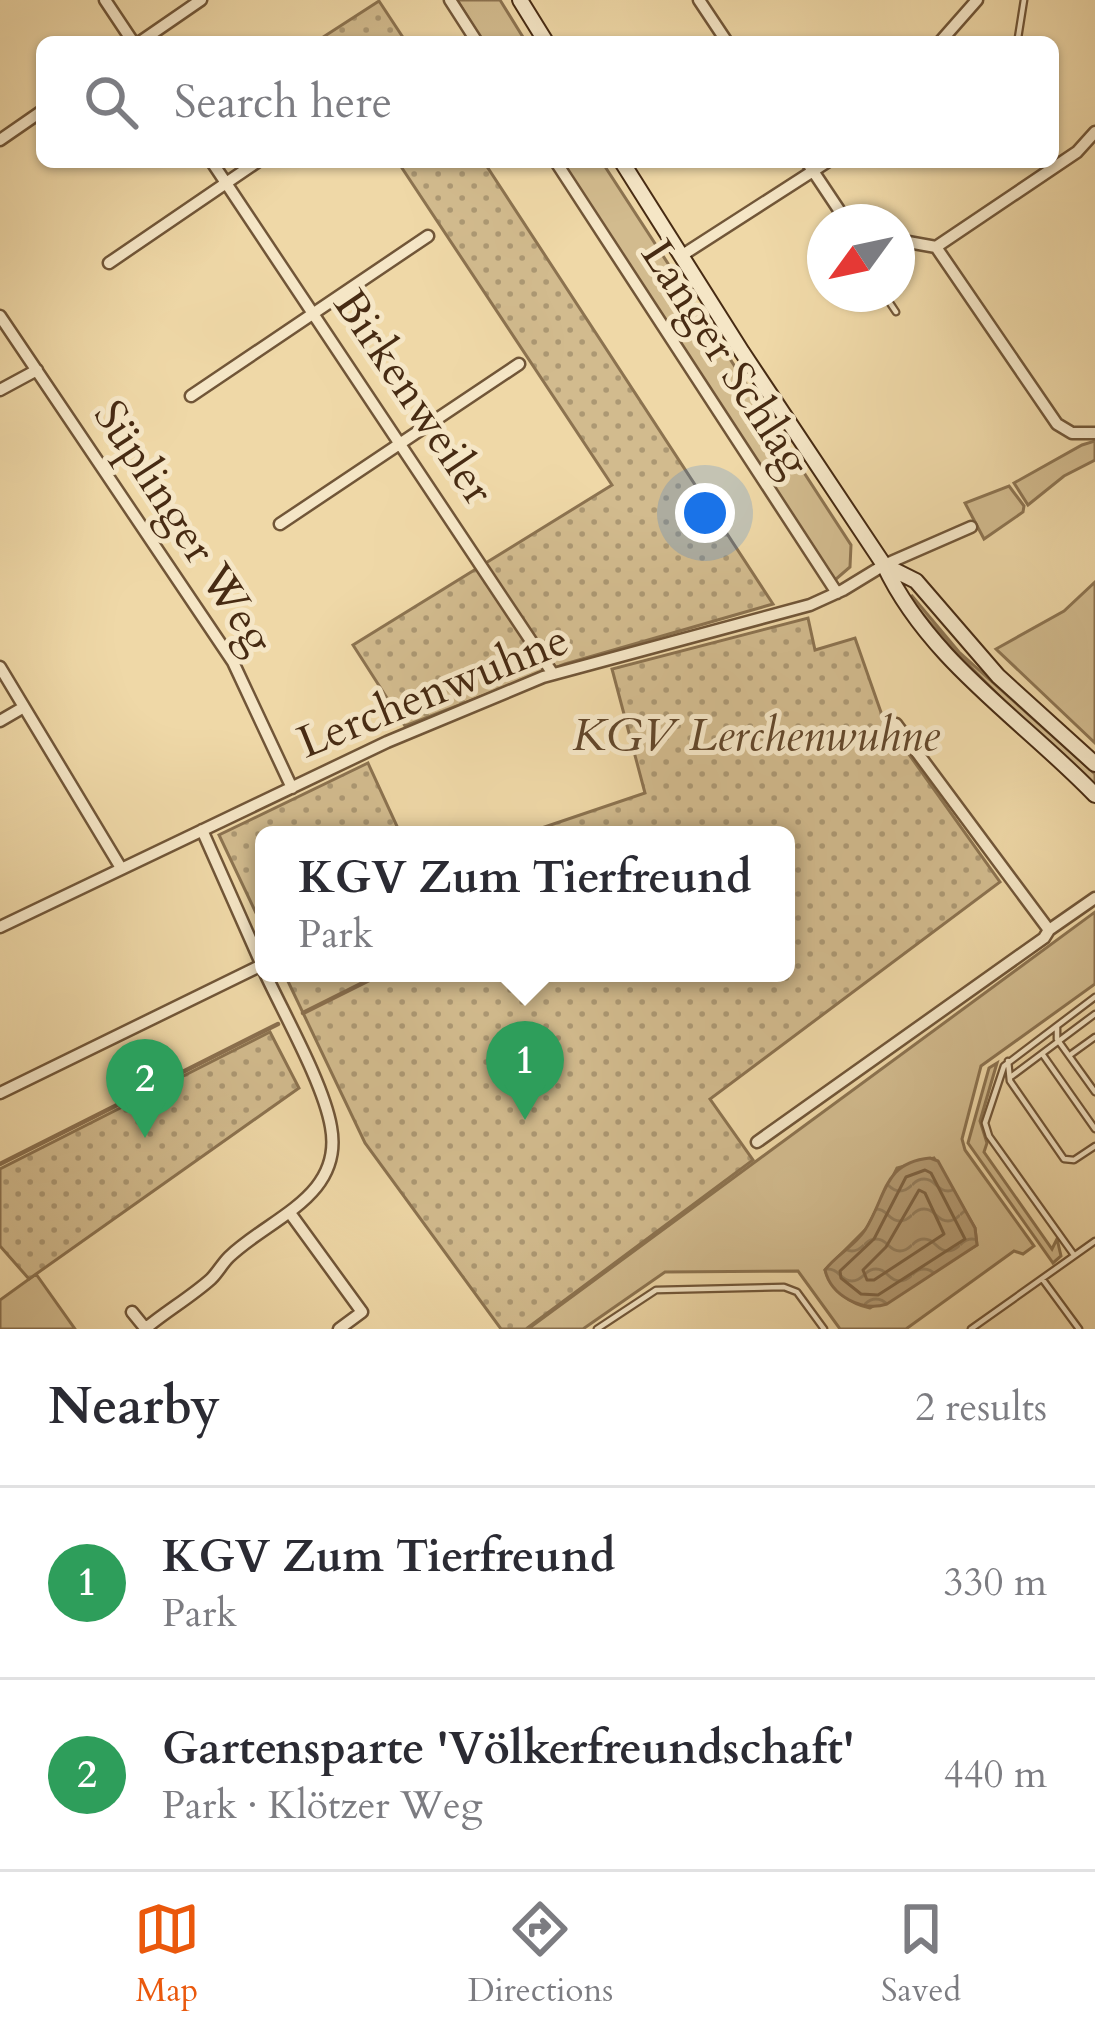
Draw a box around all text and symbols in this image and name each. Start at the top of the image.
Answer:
search box [36,36,1059,168]
icon: search [78,69,144,135]
text: Search here [174,72,392,133]
north arrow [807,204,915,312]
street label: Langer Schlag [627,228,826,489]
street label: Birkenweiler [320,277,509,517]
street label: Süplinger Weg [79,389,289,666]
your location [675,483,735,543]
street label: Lerchenwuhne [289,609,577,773]
park label: KGV Lerchenwuhne [572,705,940,766]
popup [255,826,795,982]
text: KGV Zum Tierfreund [298,847,752,908]
text: Park [298,908,373,961]
pin: 1 [486,1021,564,1120]
pin: 2 [106,1039,184,1138]
text: Nearby [48,1372,220,1442]
text: 2 results [915,1381,1047,1434]
text: KGV Zum Tierfreund [162,1526,615,1587]
text: 1 [77,1556,97,1609]
text: 330 m [944,1556,1047,1609]
text: Park [162,1587,237,1640]
text: Gartensparte 'Völkerfreundschaft' [162,1718,855,1779]
text: 2 [77,1748,97,1801]
text: 440 m [944,1748,1047,1801]
text: Park · Klötzer Weg [162,1779,483,1832]
tab: Map [134,1896,200,2013]
tab: Directions [468,1896,613,2013]
tab: Saved [881,1896,961,2013]

